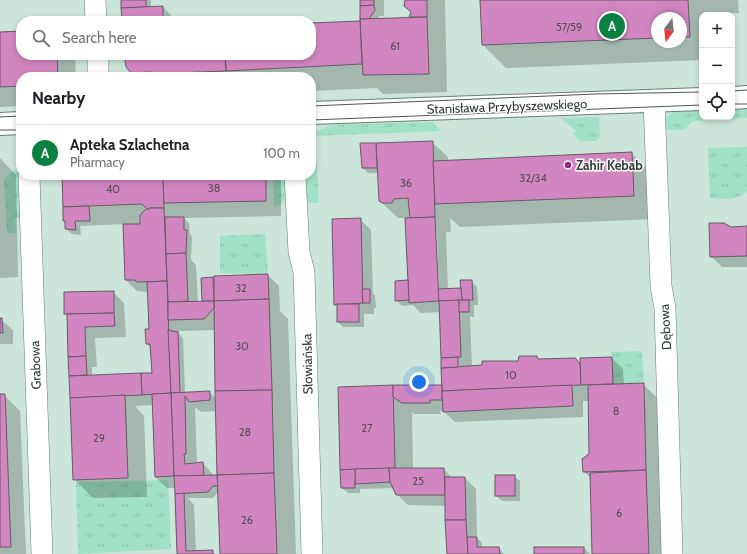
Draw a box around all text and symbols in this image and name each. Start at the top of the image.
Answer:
pin: A [599,11,625,41]
north arrow [651,12,687,48]
map controls [699,12,735,120]
button: + [699,12,735,48]
search box [16,16,316,60]
house number: 57/59 [556,20,582,34]
icon: search [30,27,52,49]
text: Search here [62,29,137,47]
house number: 61 [390,39,400,53]
button: − [699,48,735,84]
button: locate [699,84,735,120]
text: Nearby [32,88,85,108]
street label: Stanisława Przybyszewskiego [427,95,587,117]
text: Apteka Szlachetna [70,136,190,154]
text: A [41,145,49,161]
text: 100 m [263,145,300,161]
text: Pharmacy [70,154,125,170]
place label: Zahir Kebab [576,157,643,173]
marker: Zahir Kebab [563,160,573,170]
house number: 32/34 [519,171,547,185]
house number: 36 [400,176,412,190]
house number: 38 [208,181,220,195]
house number: 40 [106,182,120,196]
house number: 32 [235,281,247,295]
street label: Dębowa [656,303,674,350]
street label: Słowiańska [298,333,316,395]
house number: 30 [235,339,249,353]
street label: Grabowa [26,340,44,390]
house number: 10 [505,368,517,382]
your location [409,372,429,392]
house number: 8 [613,404,619,418]
house number: 27 [361,421,373,435]
house number: 28 [239,425,251,439]
house number: 29 [93,431,105,445]
house number: 25 [412,474,424,488]
house number: 6 [616,506,622,520]
house number: 26 [241,513,253,527]

